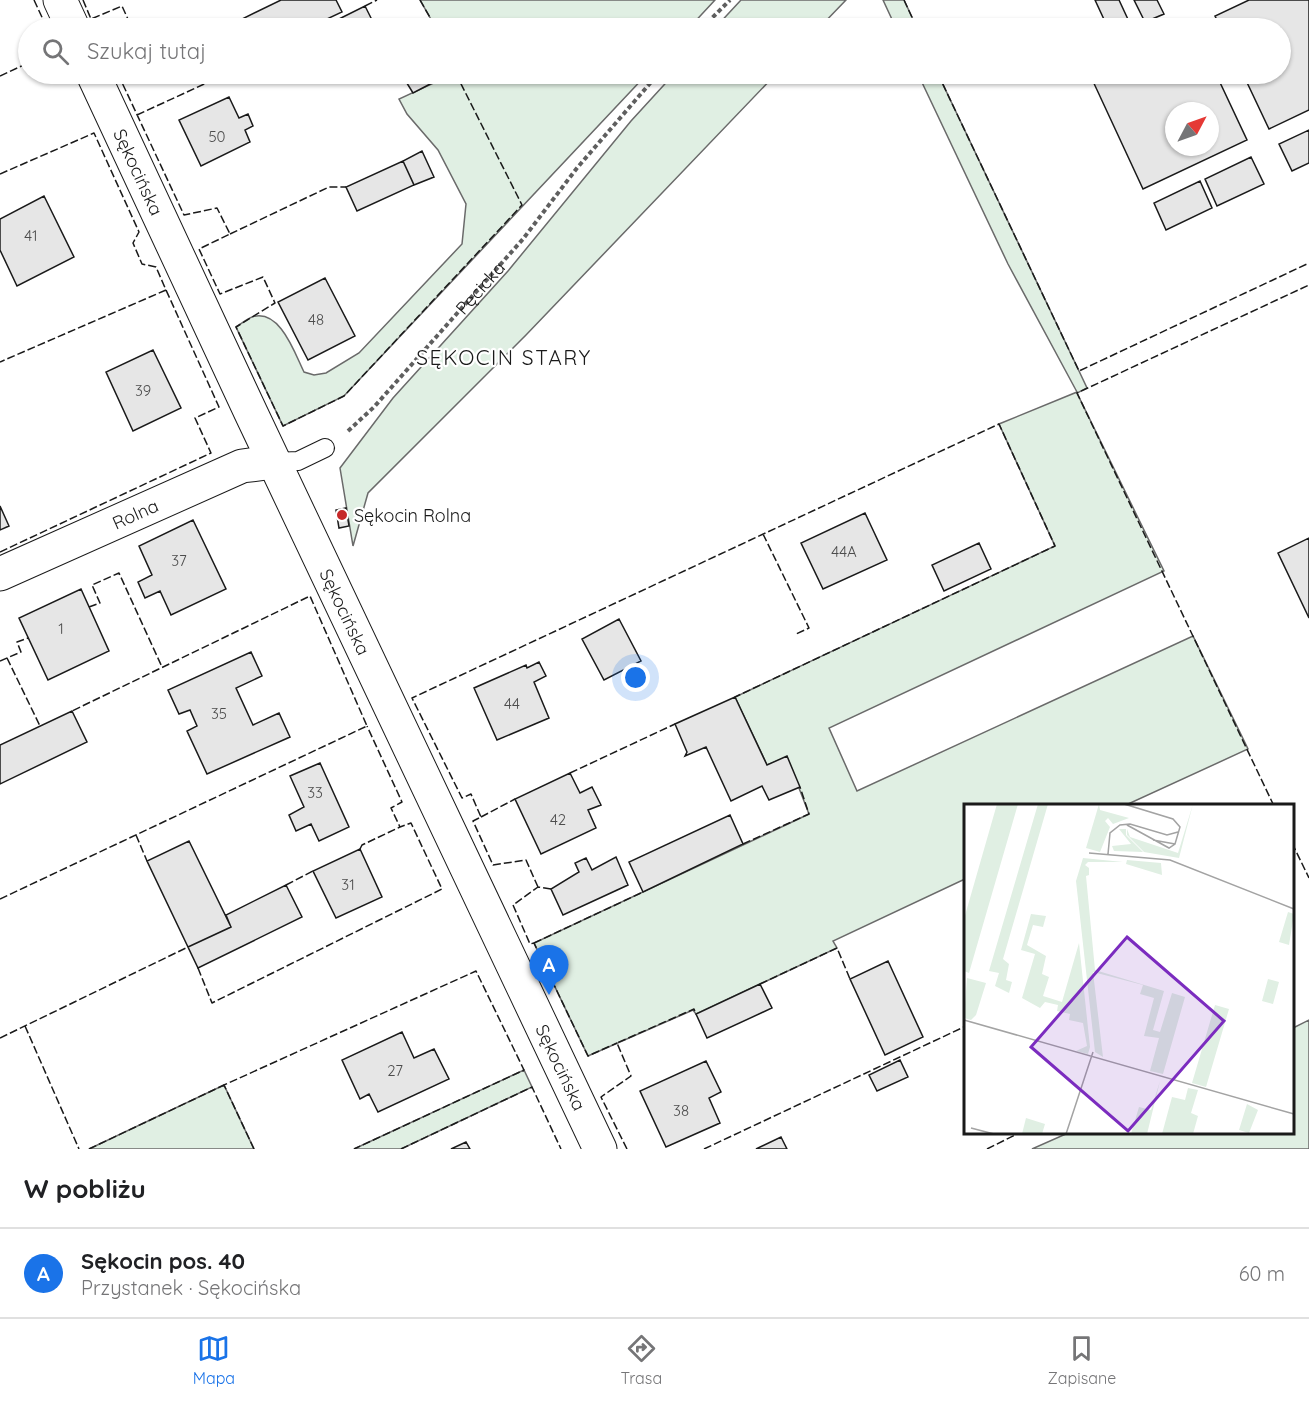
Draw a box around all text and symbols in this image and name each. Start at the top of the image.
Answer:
search box [18,18,1291,84]
icon: search [39,35,72,68]
text: Szukaj tutaj [87,37,206,65]
north arrow [1165,102,1219,156]
street label: Sękocińska [109,125,169,219]
house number: 50 [208,127,226,146]
house number: 41 [24,226,38,245]
street label: Pęcicka [450,256,510,319]
house number: 48 [308,310,324,329]
district label: SĘKOCIN STARY [416,344,592,370]
house number: 39 [135,381,151,400]
street label: Rolna [108,493,162,534]
place label: Sękocin Rolna [354,504,471,527]
marker: Sękocin Rolna [335,508,349,522]
house number: 44A [831,542,857,561]
house number: 37 [171,551,187,570]
street label: Sękocińska [315,565,376,659]
house number: 1 [58,619,64,638]
your location [621,663,650,692]
house number: 44 [504,694,520,713]
house number: 35 [211,704,227,723]
house number: 33 [307,783,323,802]
inset map [964,804,1294,1134]
house number: 42 [550,810,566,829]
house number: 31 [341,875,355,894]
pin: A [530,946,568,995]
street label: Sękocińska [531,1020,591,1114]
house number: 27 [387,1061,403,1080]
house number: 38 [673,1101,689,1120]
text: W pobliżu [24,1172,146,1205]
text: Sękocin pos. 40 [81,1247,245,1275]
text: A [37,1261,50,1286]
text: 60 m [1239,1261,1285,1286]
text: Przystanek · Sękocińska [81,1275,301,1300]
tab: Mapa [193,1332,235,1388]
tab: Trasa [620,1332,662,1388]
tab: Zapisane [1048,1332,1116,1388]

